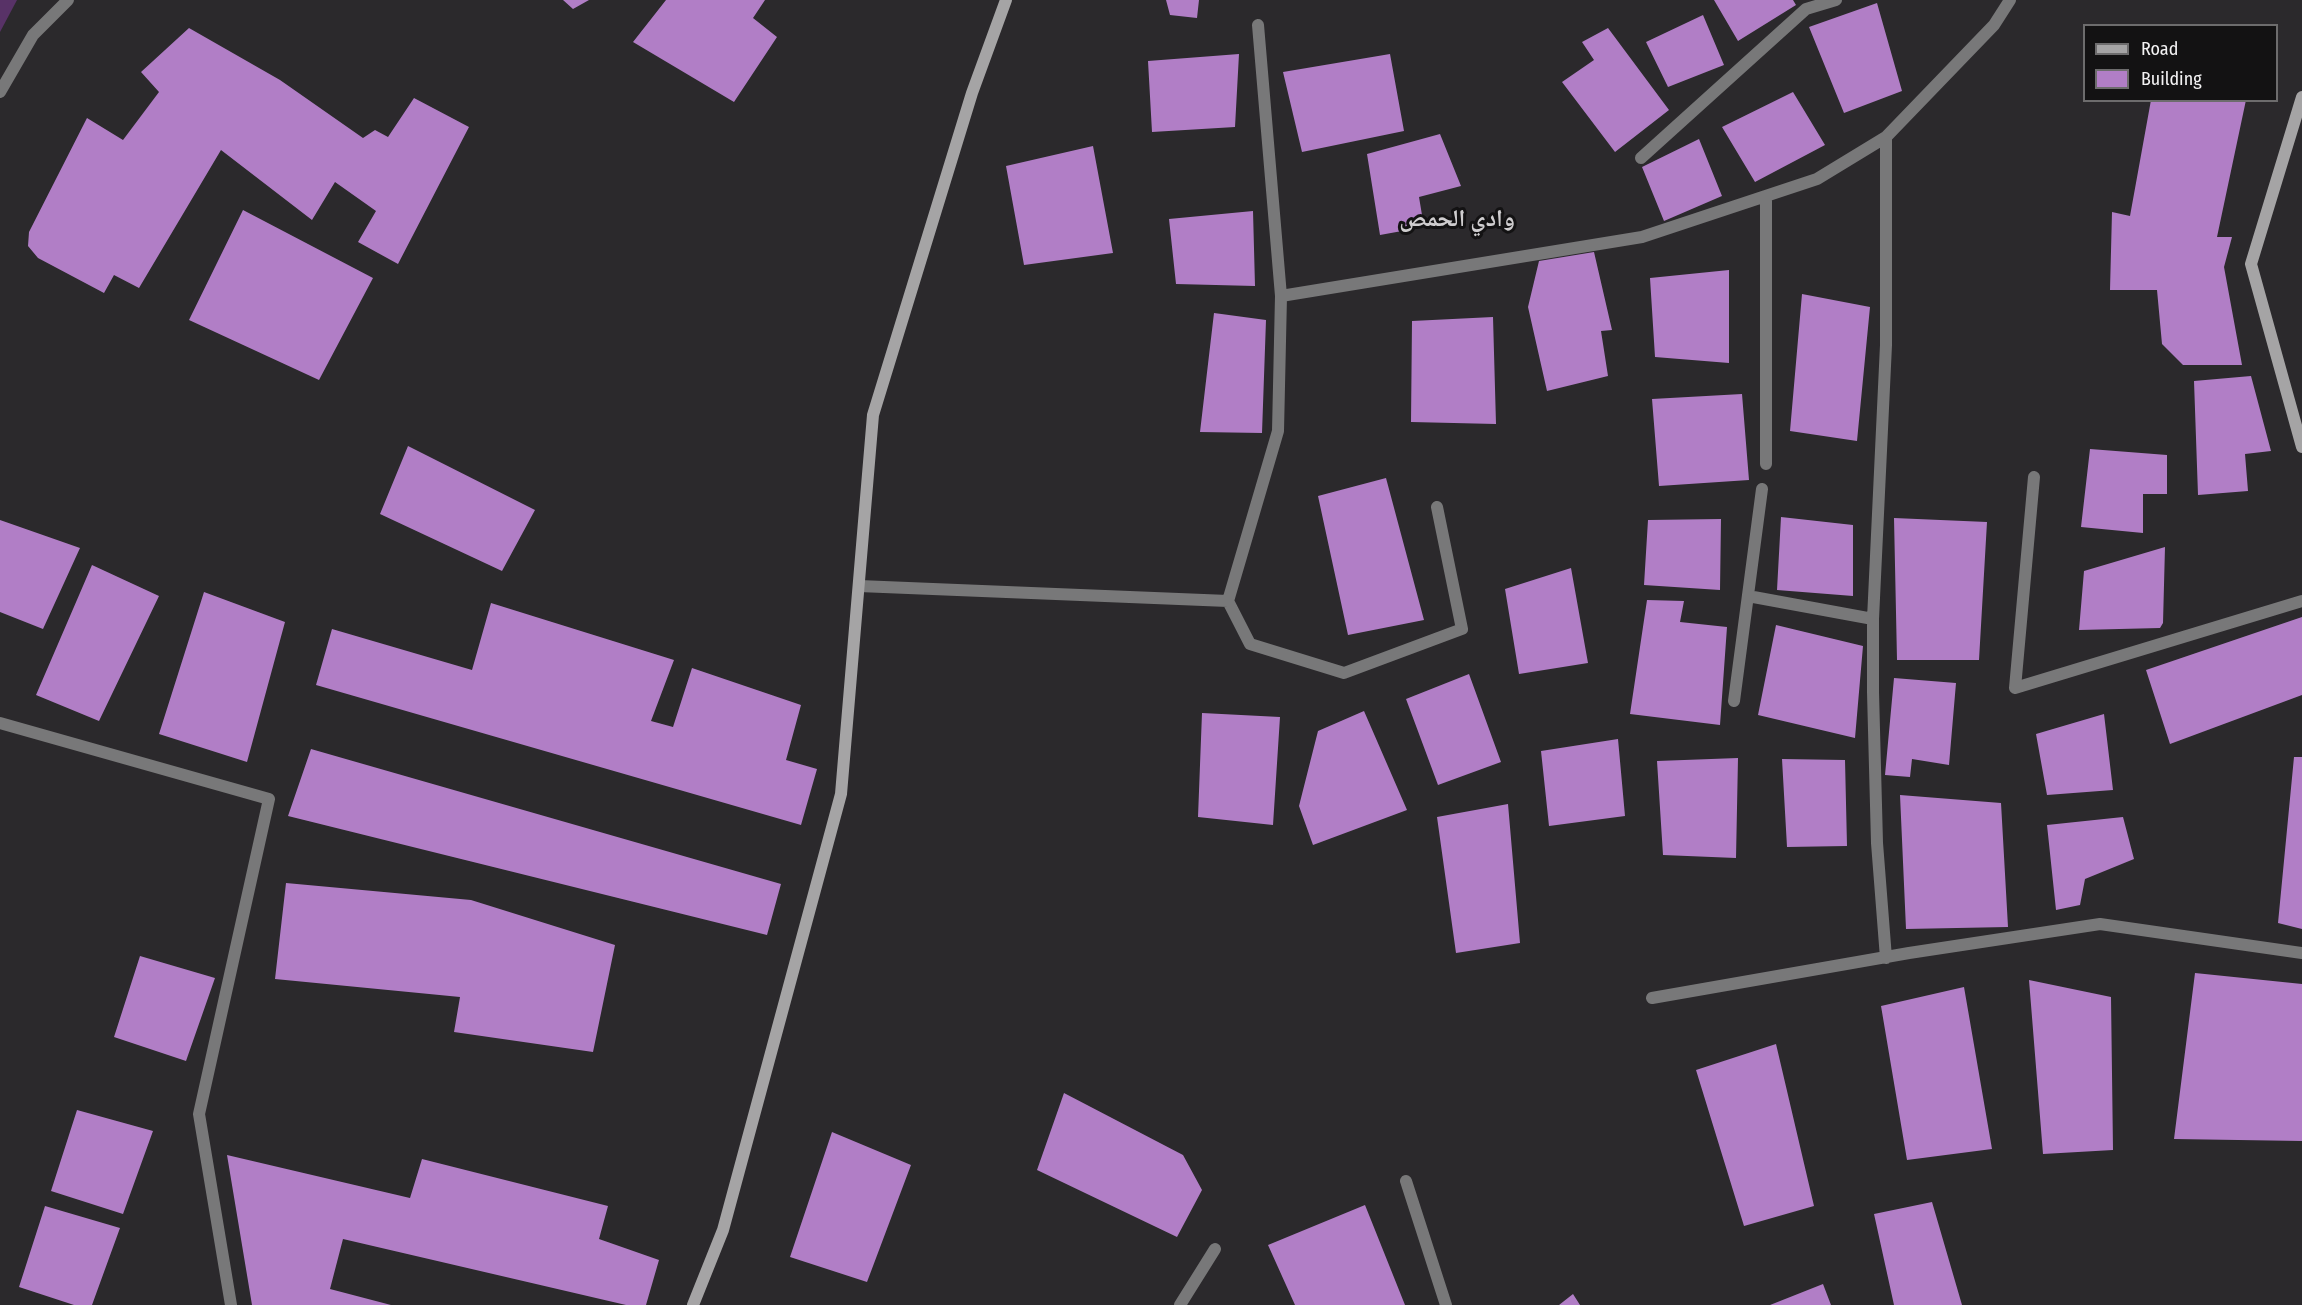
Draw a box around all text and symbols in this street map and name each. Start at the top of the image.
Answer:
legend [2083,24,2278,102]
text: Road [2141,38,2178,60]
text: Building [2141,68,2202,90]
district label: وادي الحمص [1399,205,1515,233]

